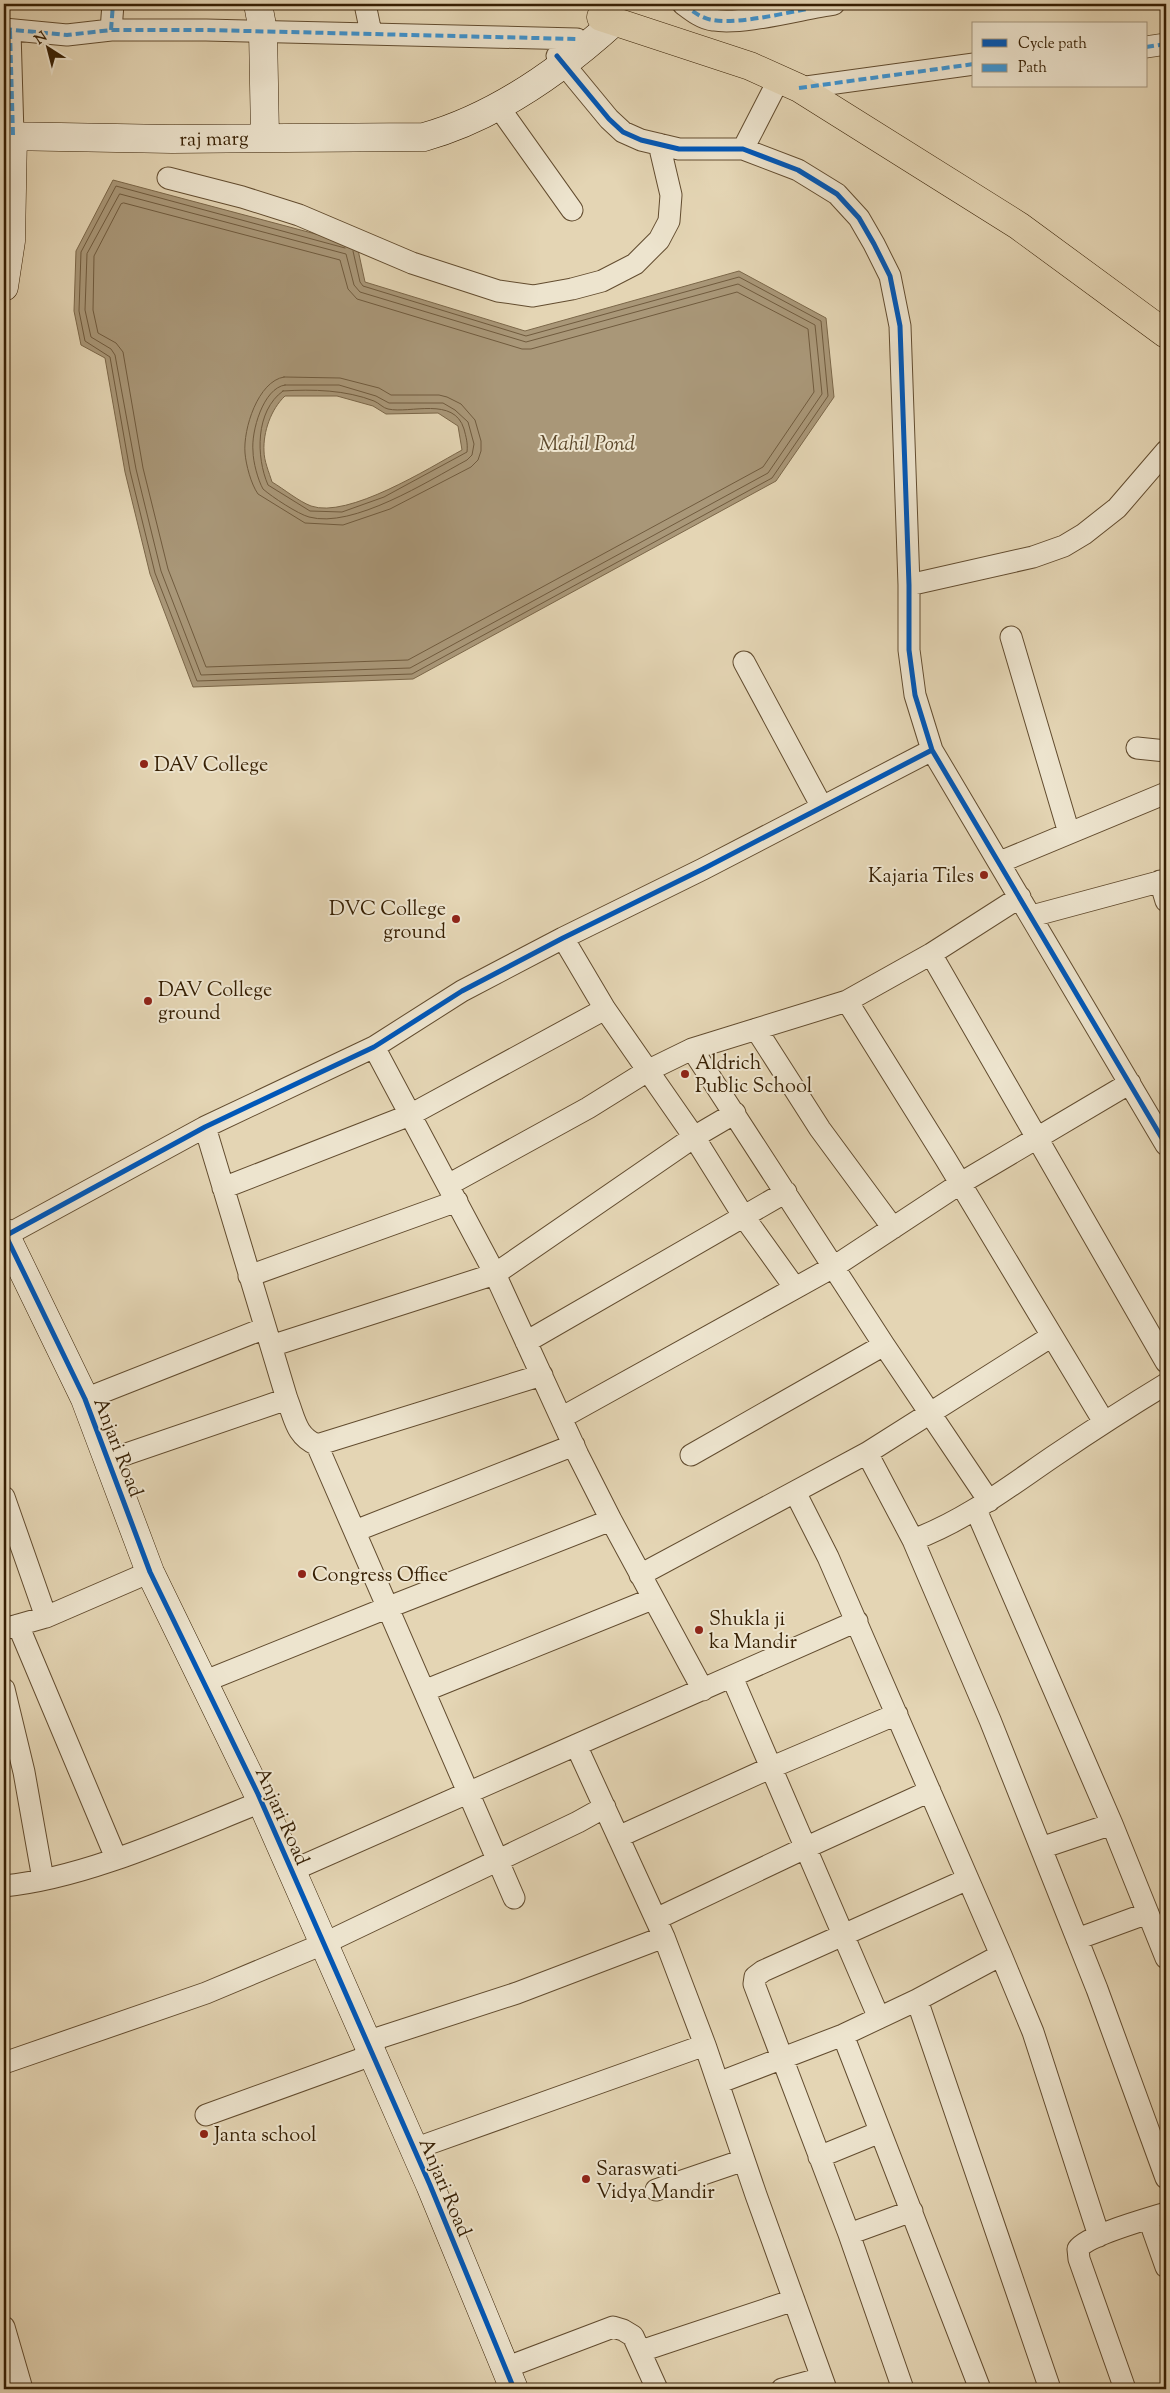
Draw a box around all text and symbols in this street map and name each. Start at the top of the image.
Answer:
north arrow [22,22,72,72]
legend [972,22,1148,88]
text: N [31,28,52,50]
text: Cycle path [1018,34,1087,55]
text: Path [1018,58,1047,79]
street label: raj marg [179,125,249,156]
water label: Mahil Pond [539,430,636,460]
place label: DAV College [154,752,268,781]
marker: DAV College [138,758,150,770]
place label: Kajaria Tiles [868,863,974,892]
marker: Kajaria Tiles [978,869,990,881]
place label: DVC College ground [329,896,446,948]
marker: DVC College ground [450,913,462,925]
place label: DAV College ground [158,977,272,1029]
marker: DAV College ground [142,995,154,1007]
place label: Aldrich Public School [695,1050,813,1102]
marker: Aldrich Public School [679,1068,691,1080]
street label: Anjari Road [84,1394,149,1502]
place label: Congress Office [312,1562,448,1591]
marker: Congress Office [296,1568,308,1580]
place label: Shukla ji ka Mandir [709,1606,797,1658]
marker: Shukla ji ka Mandir [693,1624,705,1636]
street label: Anjari Road [246,1763,315,1871]
place label: Janta school [213,2122,317,2151]
marker: Janta school [198,2128,210,2140]
street label: Anjari Road [410,2134,477,2242]
place label: Saraswati Vidya Mandir [596,2156,715,2208]
marker: Saraswati Vidya Mandir [580,2173,592,2185]

